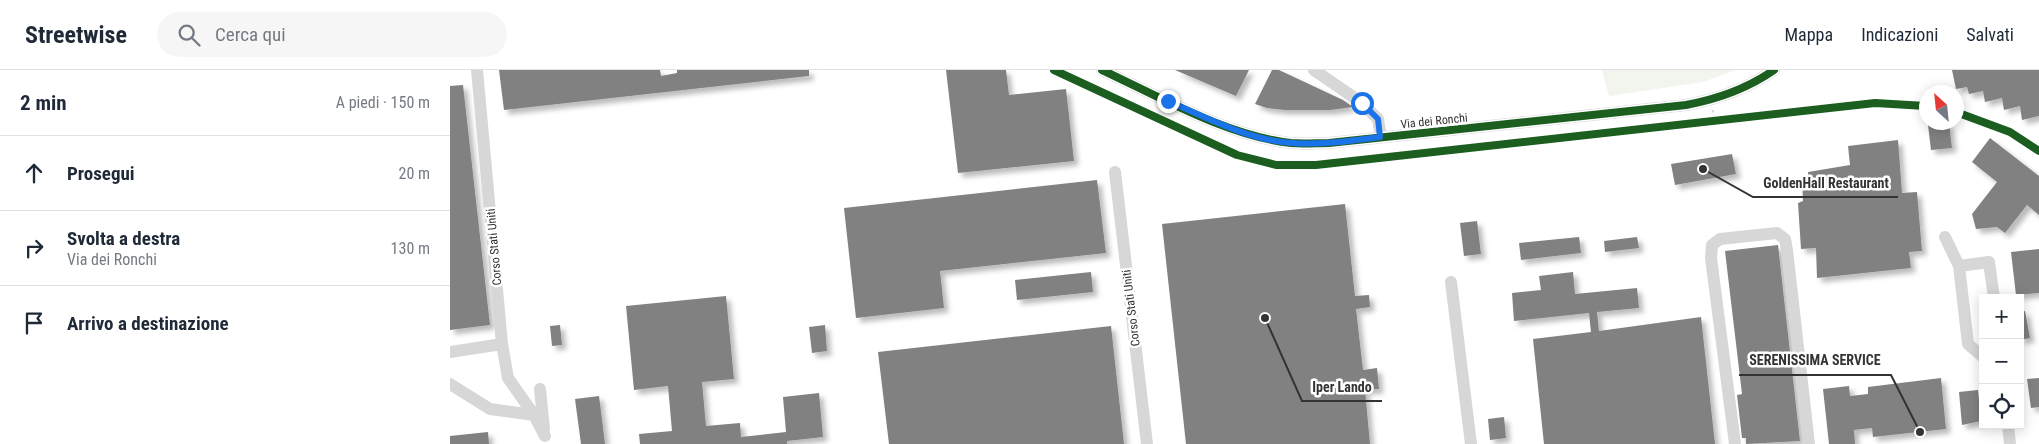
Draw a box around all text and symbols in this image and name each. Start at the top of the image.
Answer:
search box [157,12,507,57]
text: Streetwise [25,21,127,49]
icon: search [175,21,203,49]
text: Cerca qui [215,23,286,46]
text: Mappa [1785,24,1833,45]
text: Indicazioni [1861,24,1938,45]
text: Salvati [1966,24,2014,45]
north arrow [1919,85,1964,130]
route end [1157,90,1180,113]
text: 2 min [20,91,67,115]
route start [1351,92,1374,115]
text: A piedi · 150 m [336,93,430,112]
street label: Via dei Ronchi [1400,111,1468,131]
icon: ahead [20,159,48,187]
text: Prosegui [67,162,135,185]
text: 20 m [398,164,430,183]
callout: GoldenHall Restaurant [1753,168,1898,197]
text: GoldenHall Restaurant [1763,175,1889,191]
street label: Corso Stati Uniti [484,208,504,286]
text: Svolta a destra [67,227,180,250]
icon: right [20,234,48,262]
text: 130 m [391,239,430,258]
text: Via dei Ronchi [67,250,157,269]
street label: Corso Stati Uniti [1119,269,1143,347]
map controls [1979,294,2024,429]
button: + [1979,294,2024,339]
icon: arrive [20,309,48,337]
text: Arrivo a destinazione [67,312,229,335]
button: − [1979,339,2024,384]
callout: SERENISSIMA SERVICE [1739,346,1891,375]
text: SERENISSIMA SERVICE [1749,352,1881,368]
callout: Iper Lando [1302,372,1382,401]
text: Iper Lando [1312,379,1372,395]
button: locate [1979,384,2024,429]

